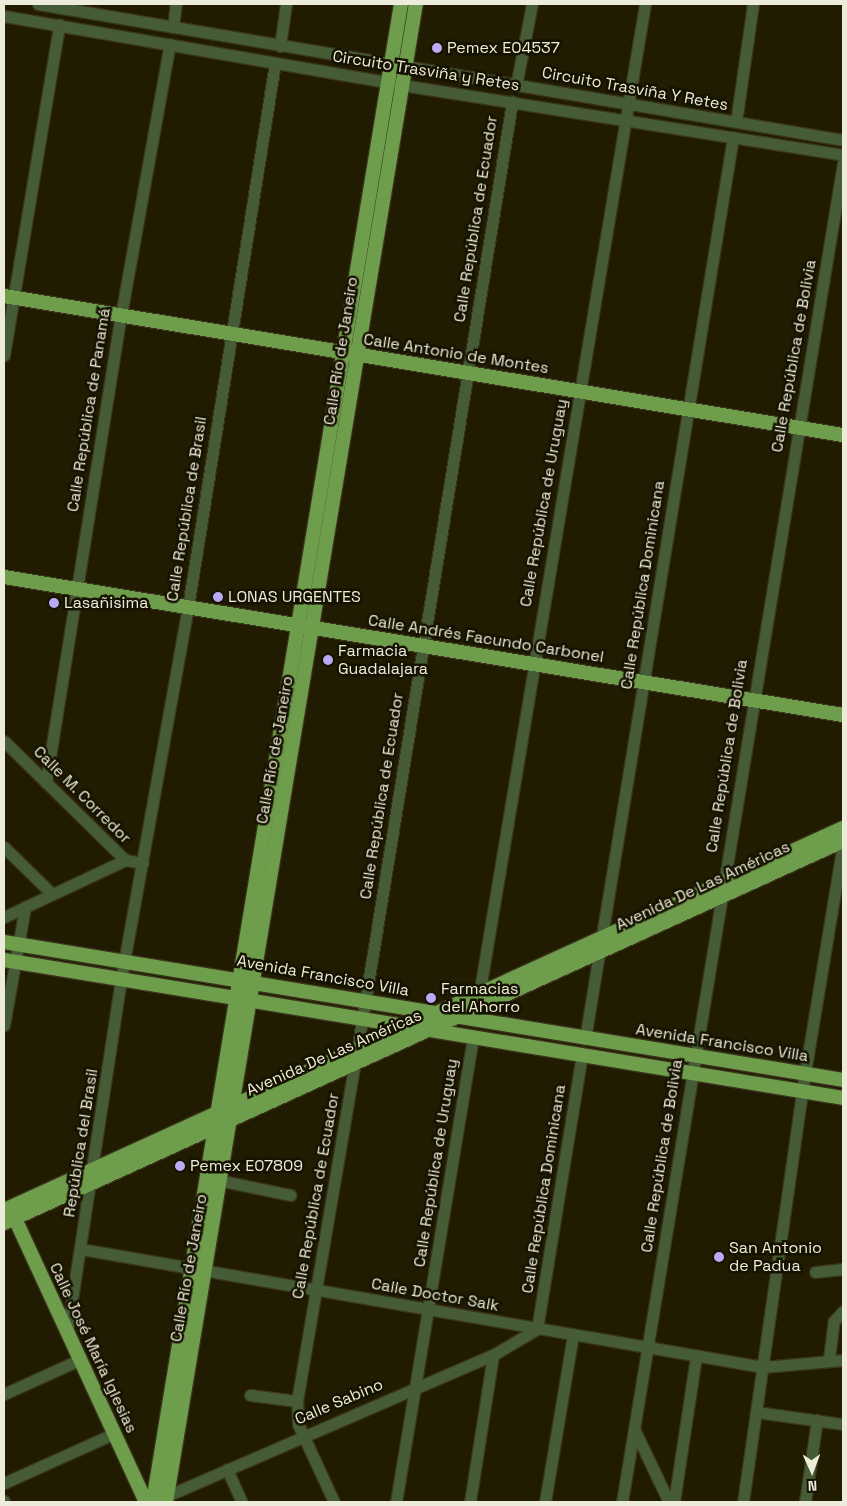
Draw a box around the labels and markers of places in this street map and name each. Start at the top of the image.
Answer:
place label: Pemex E04537 [447,38,560,58]
marker: Pemex E04537 [431,42,443,54]
place label: LONAS URGENTES [228,587,361,607]
marker: LONAS URGENTES [212,591,224,603]
place label: Lasañisima [64,593,148,613]
marker: Lasañisima [48,597,60,609]
place label: Farmacia Guadalajara [338,641,428,679]
marker: Farmacia Guadalajara [322,654,334,666]
place label: Farmacias del Ahorro [441,979,520,1017]
marker: Farmacias del Ahorro [425,992,437,1004]
place label: Pemex E07809 [190,1156,303,1176]
marker: Pemex E07809 [174,1160,186,1172]
place label: San Antonio de Padua [729,1238,822,1276]
marker: San Antonio de Padua [713,1251,725,1263]

